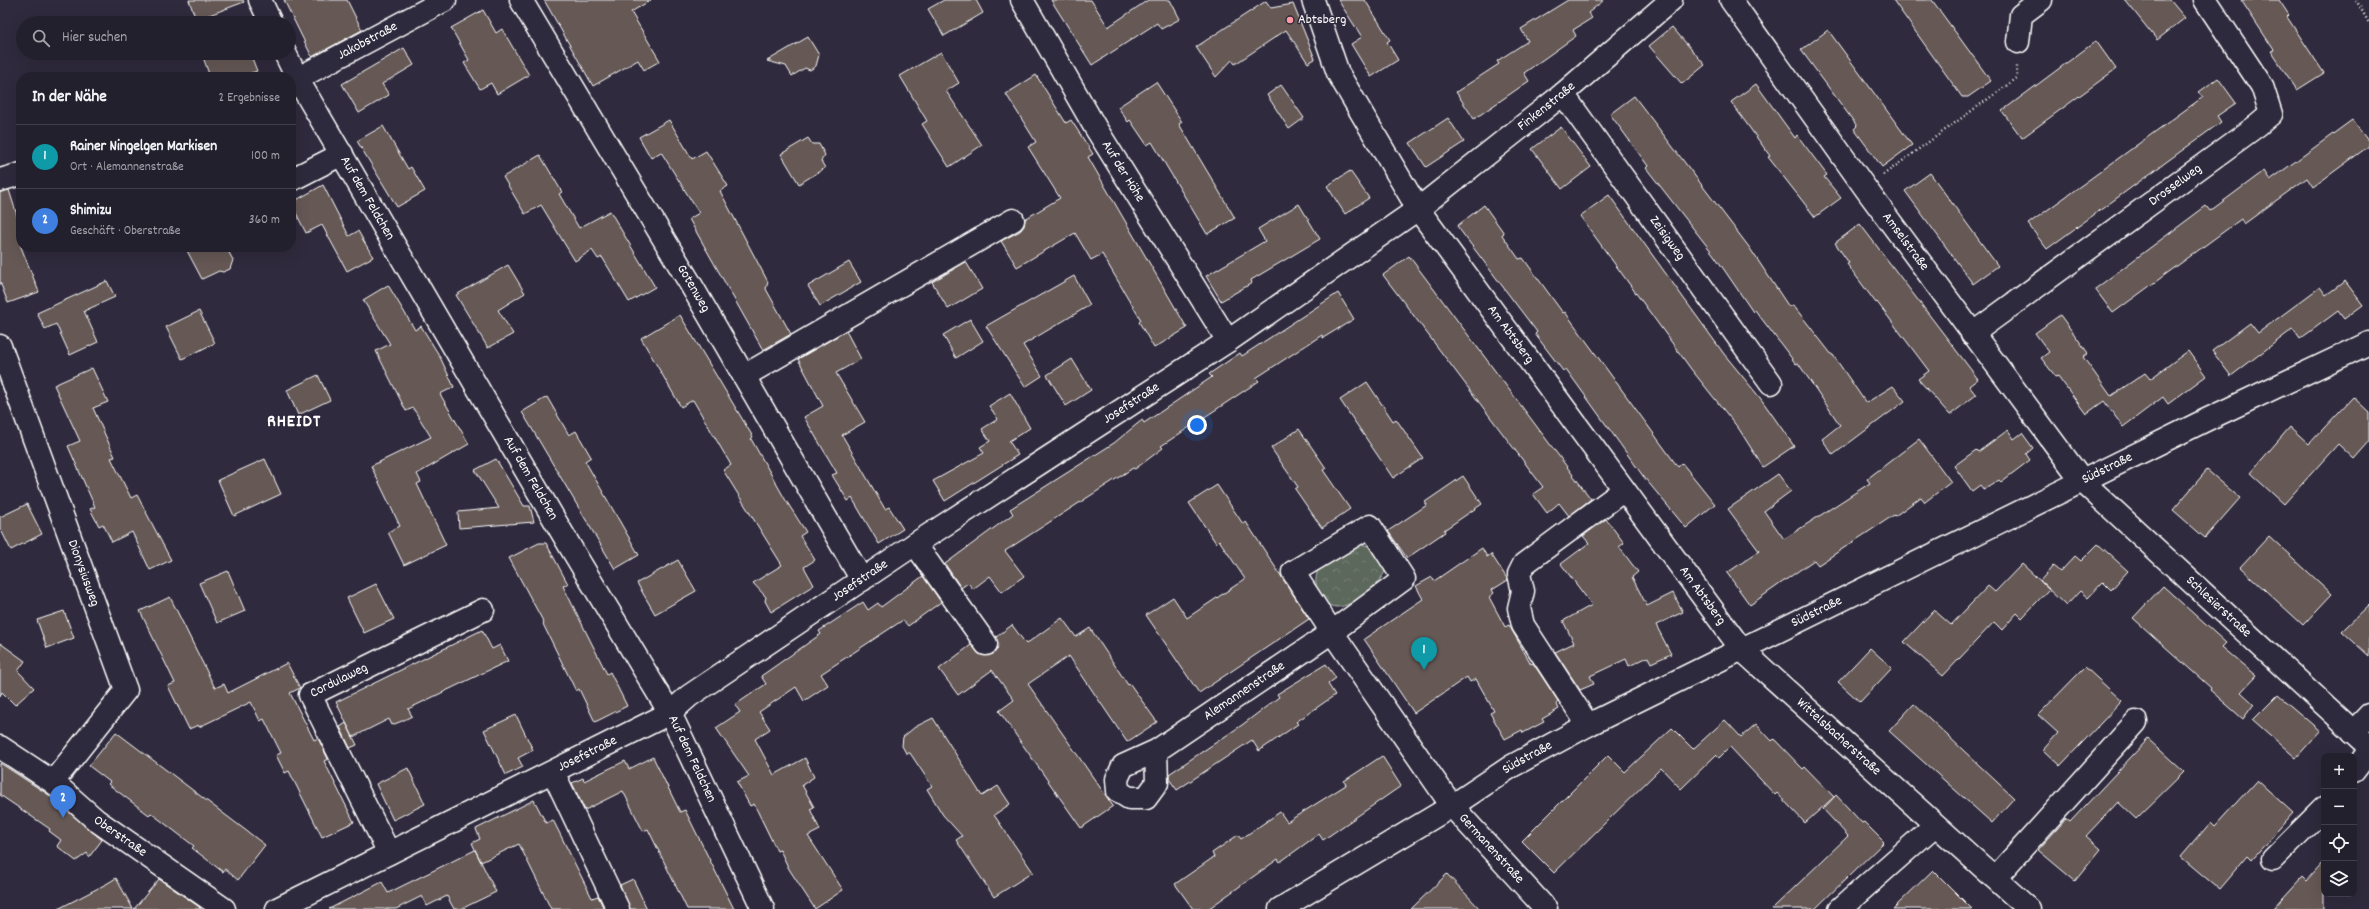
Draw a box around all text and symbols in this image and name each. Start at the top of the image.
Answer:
place label: Abtsberg [1298,10,1346,30]
marker: Abtsberg [1285,15,1295,25]
search box [16,16,296,60]
street label: Jakobstraße [334,17,401,65]
icon: search [30,27,52,49]
text: Hier suchen [62,27,127,49]
street label: Finkenstraße [1514,77,1580,136]
text: In der Nähe [32,86,107,110]
text: 2 Ergebnisse [219,89,280,108]
text: Rainer Ningelgen Markisen [70,136,217,158]
street label: Auf der Höhe [1096,137,1149,206]
text: 1 [44,147,46,166]
text: 100 m [251,147,280,166]
street label: Auf dem Feldchen [335,153,399,244]
text: Ort · Alemannenstraße [70,158,184,177]
street label: Drosselweg [2145,159,2206,211]
text: Shimizu [70,200,111,222]
street label: Amselstraße [1877,208,1934,275]
text: 2 [42,211,48,230]
text: 360 m [249,211,280,230]
street label: Zeisigweg [1644,212,1690,265]
text: Geschäft · Oberstraße [70,222,180,241]
street label: Gotenweg [671,261,715,316]
street label: Am Abtsberg [1482,301,1539,368]
street label: Josefstraße [1099,378,1164,429]
district label: RHEIDT [267,410,321,435]
your location [1187,415,1207,435]
street label: Auf dem Feldchen [498,432,563,524]
street label: Südstraße [2078,448,2136,490]
street label: Dionysiusweg [62,537,105,610]
street label: Josefstraße [828,555,892,607]
street label: Am Abtsberg [1674,562,1731,630]
street label: Schlesierstraße [2181,571,2256,642]
street label: Südstraße [1788,591,1846,633]
pin: 1 [1411,637,1437,670]
street label: Alemannenstraße [1200,656,1289,726]
street label: Cordulaweg [307,658,371,703]
street label: Wittelsbacherstraße [1792,693,1885,781]
street label: Auf dem Feldchen [662,712,721,806]
street label: Josefstraße [554,731,621,777]
street label: Südstraße [1498,736,1556,780]
map controls [2321,753,2357,897]
button: + [2321,753,2357,789]
pin: 2 [50,785,76,818]
button: − [2321,789,2357,825]
street label: Germanenstraße [1454,809,1529,889]
street label: Oberstraße [89,811,151,862]
button: locate [2321,825,2357,861]
button: layers [2321,861,2357,897]

